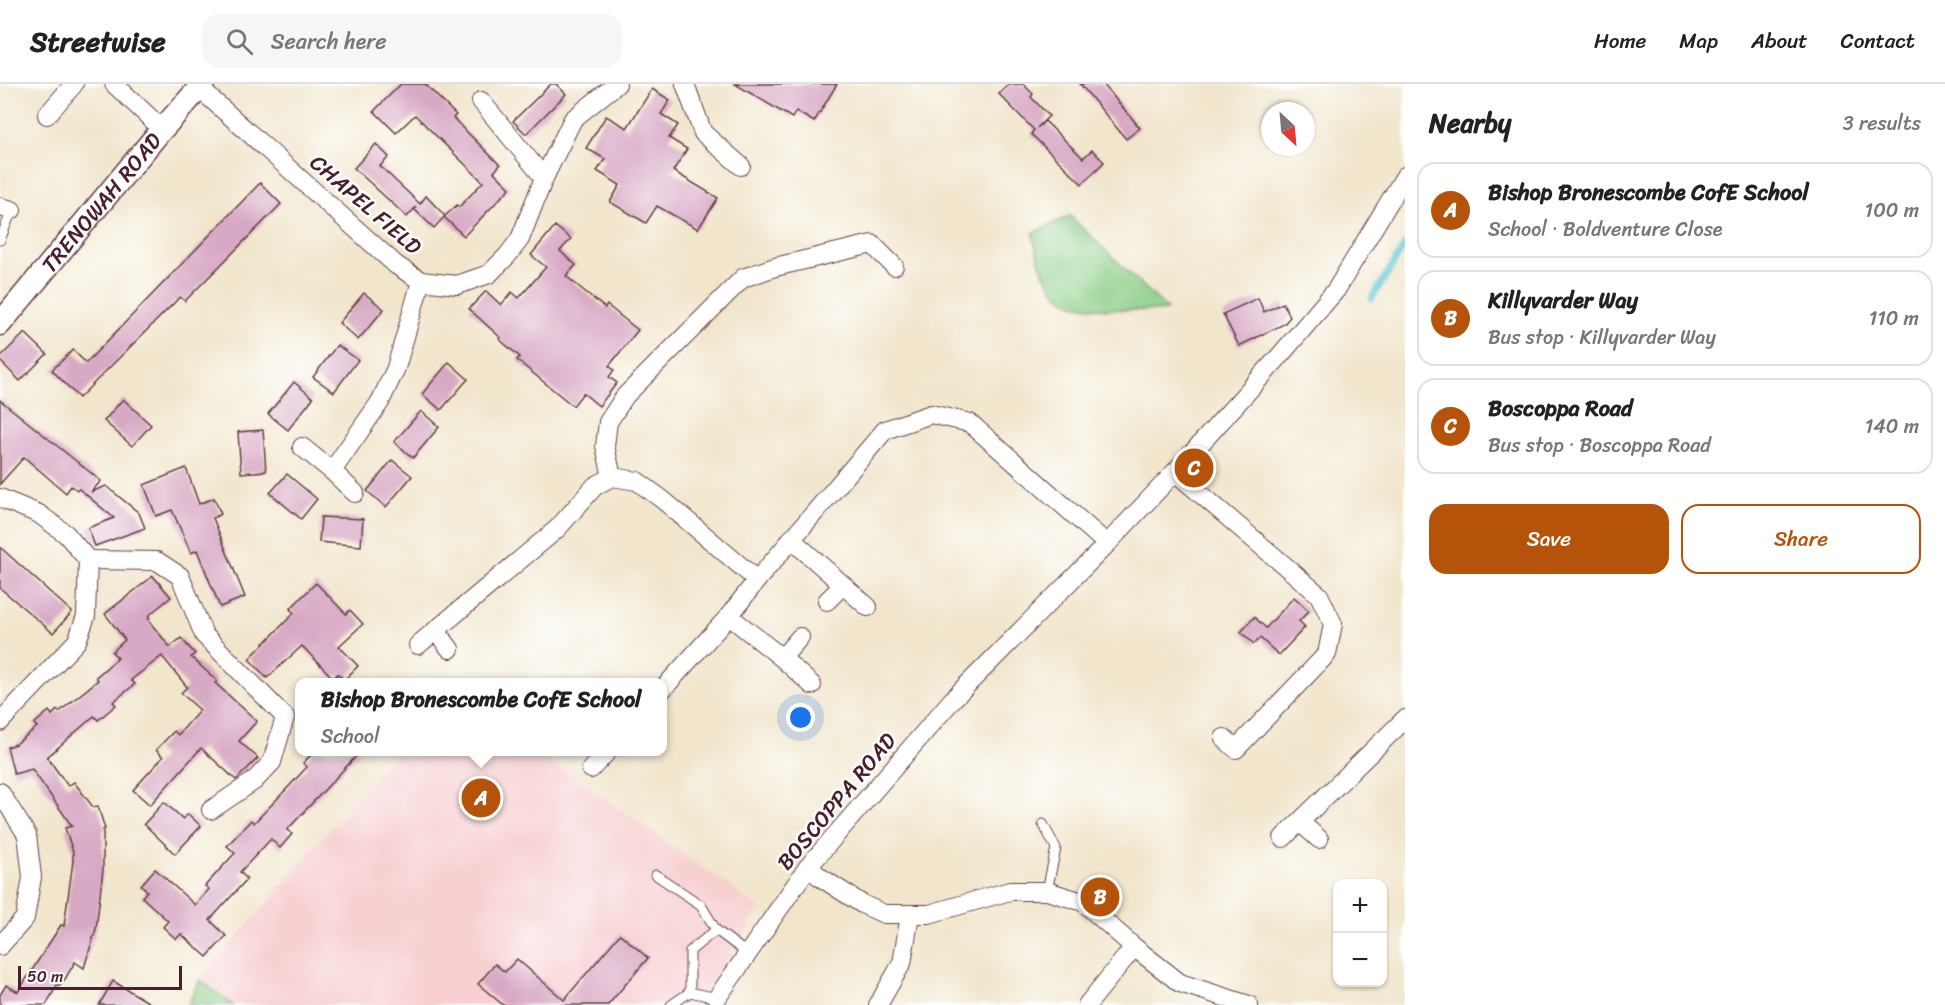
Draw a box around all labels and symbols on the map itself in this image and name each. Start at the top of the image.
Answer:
north arrow [1261,102,1315,156]
street label: TRENOWAH ROAD [31,123,172,282]
street label: CHAPEL FIELD [301,144,431,265]
pin: C [1174,446,1214,490]
your location [786,703,815,732]
street label: BOSCOPPA ROAD [767,723,907,879]
pin: A [462,776,500,820]
pin: B [1080,874,1120,920]
scale bar [18,963,182,990]

